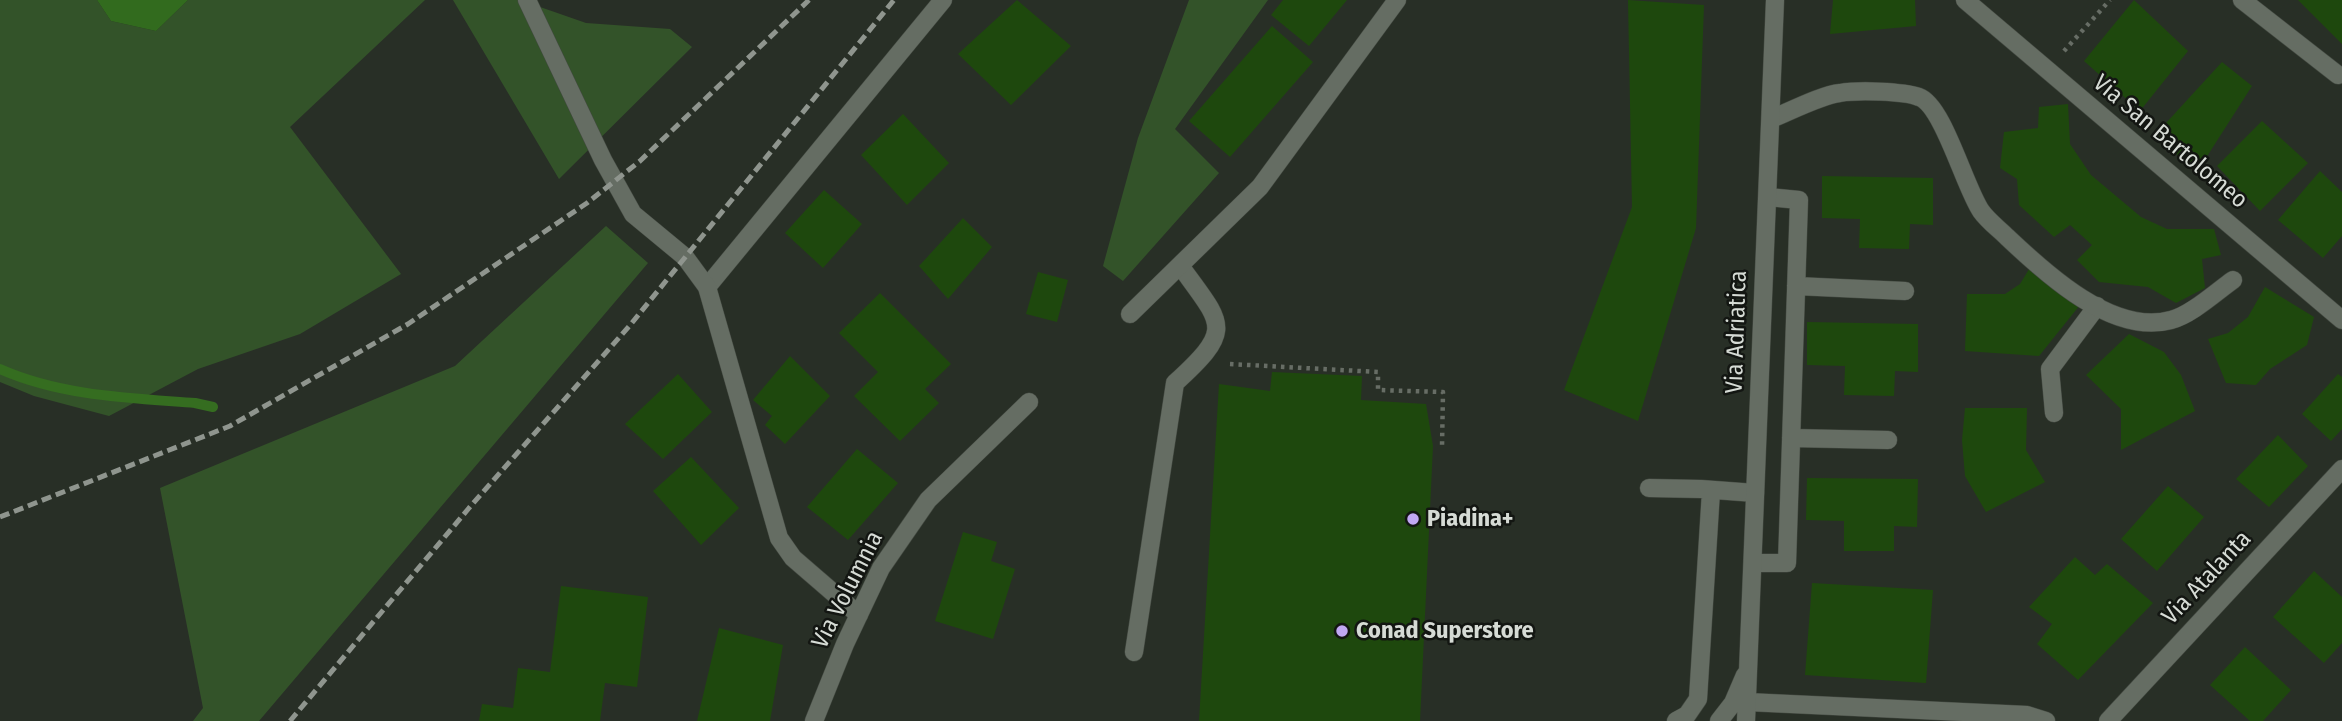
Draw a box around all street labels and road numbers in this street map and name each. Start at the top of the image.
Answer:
street label: Via San Bartolomeo [2087,69,2253,215]
street label: Via Adriatica [1720,270,1754,394]
street label: Via Atalanta [2156,525,2258,631]
street label: Via Volumnia [806,527,890,653]

